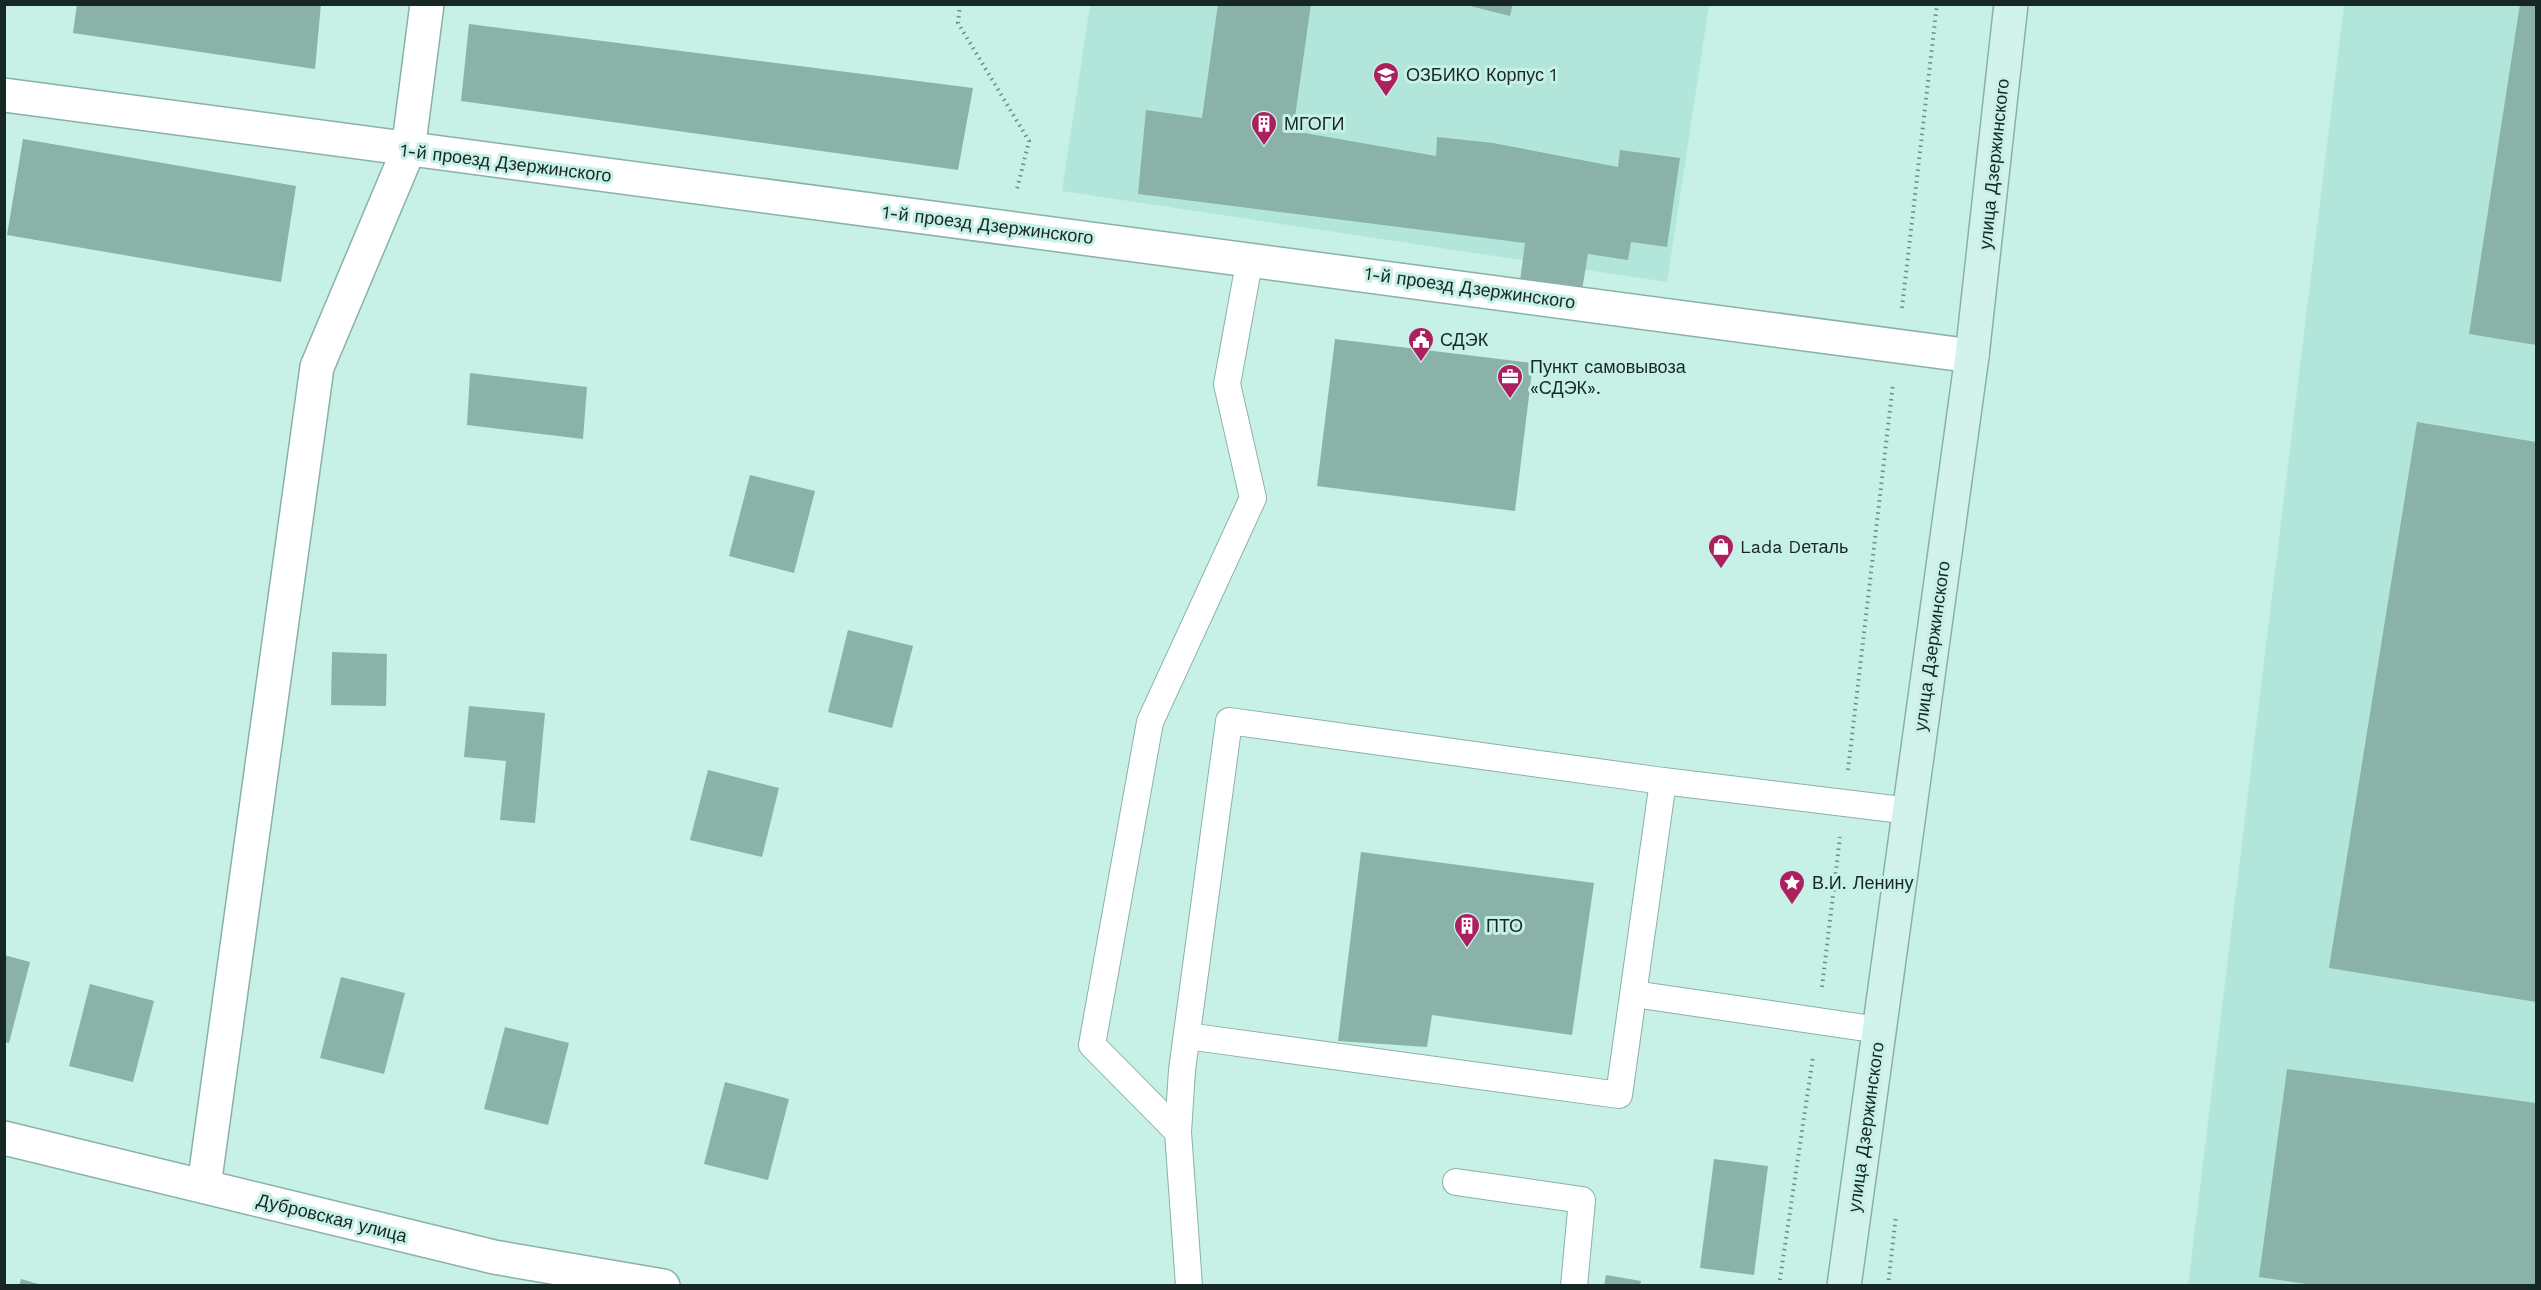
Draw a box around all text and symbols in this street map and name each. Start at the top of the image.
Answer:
school or university icon: ОЗБИКО Корпус 1 [1371,60,1401,98]
place label: ОЗБИКО Корпус 1 [1406,64,1557,85]
street label: улица Дзержинского [1974,77,2013,250]
building icon: МГОГИ [1249,109,1279,147]
place label: МГОГИ [1284,113,1344,134]
street label: 1-й проезд Дзержинского [399,139,613,186]
street label: 1-й проезд Дзержинского [881,201,1095,248]
street label: 1-й проезд Дзержинского [1363,262,1577,313]
public building icon: СДЭК [1406,325,1436,363]
place label: СДЭК [1440,329,1489,350]
place label: Пункт самовывоза «СДЭК». [1530,356,1687,398]
office icon: Пункт самовывоза «СДЭК». [1495,362,1525,400]
shop icon: Lada Dеталь [1706,532,1736,570]
place label: Lada Dеталь [1740,536,1848,557]
street label: улица Дзержинского [1909,559,1954,732]
place icon: В.И. Ленину [1777,868,1807,906]
place label: В.И. Ленину [1812,872,1913,893]
building icon: ПТО [1452,911,1482,949]
place label: ПТО [1486,915,1523,936]
street label: улица Дзержинского [1843,1040,1888,1213]
street label: Дубровская улица [255,1189,410,1247]

